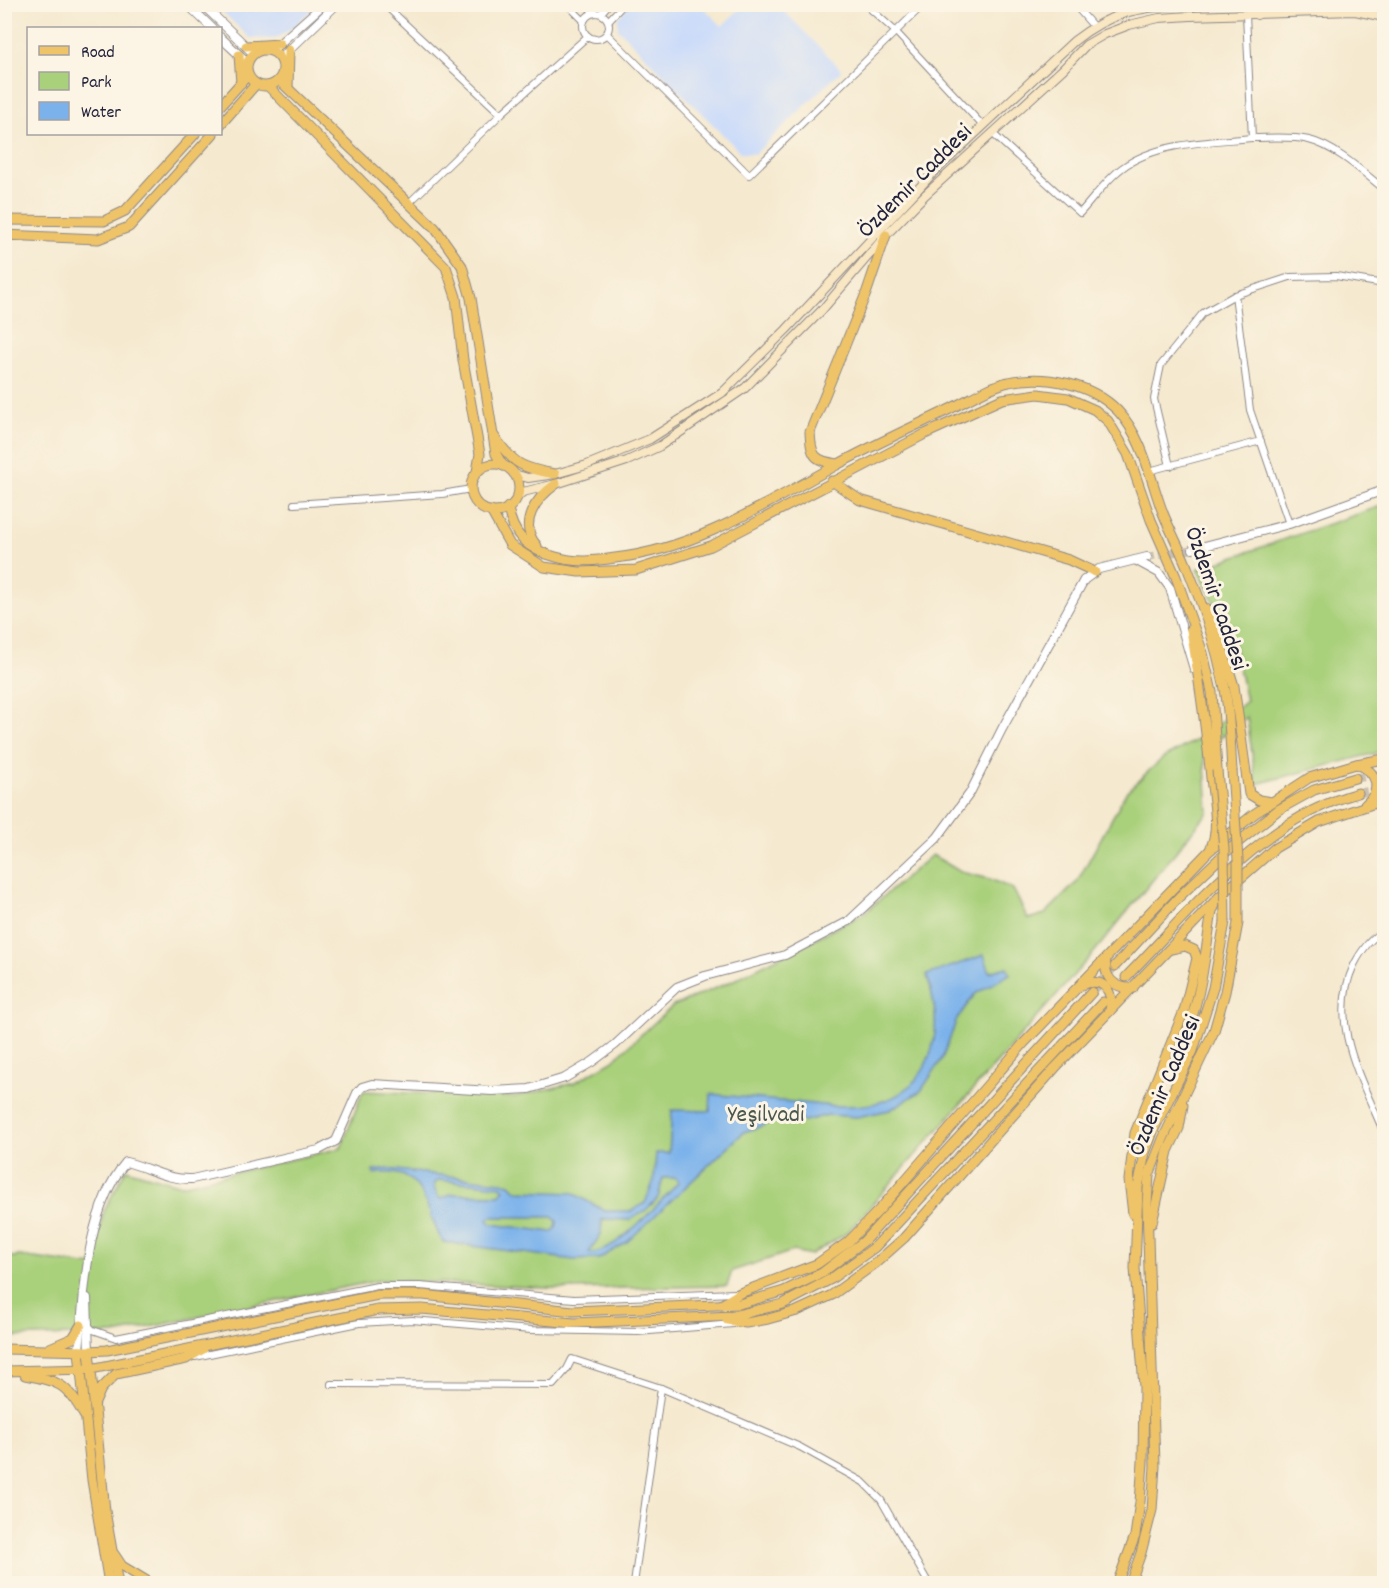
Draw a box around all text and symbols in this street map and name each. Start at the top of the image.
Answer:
legend [27,27,222,135]
text: Road [81,41,115,66]
text: Park [81,71,112,96]
text: Water [81,101,121,126]
street label: Özdemir Caddesi [851,117,981,247]
street label: Özdemir Caddesi [1175,523,1255,675]
street label: Özdemir Caddesi [1121,1010,1211,1162]
park label: Yeşilvadi [728,1099,804,1133]

